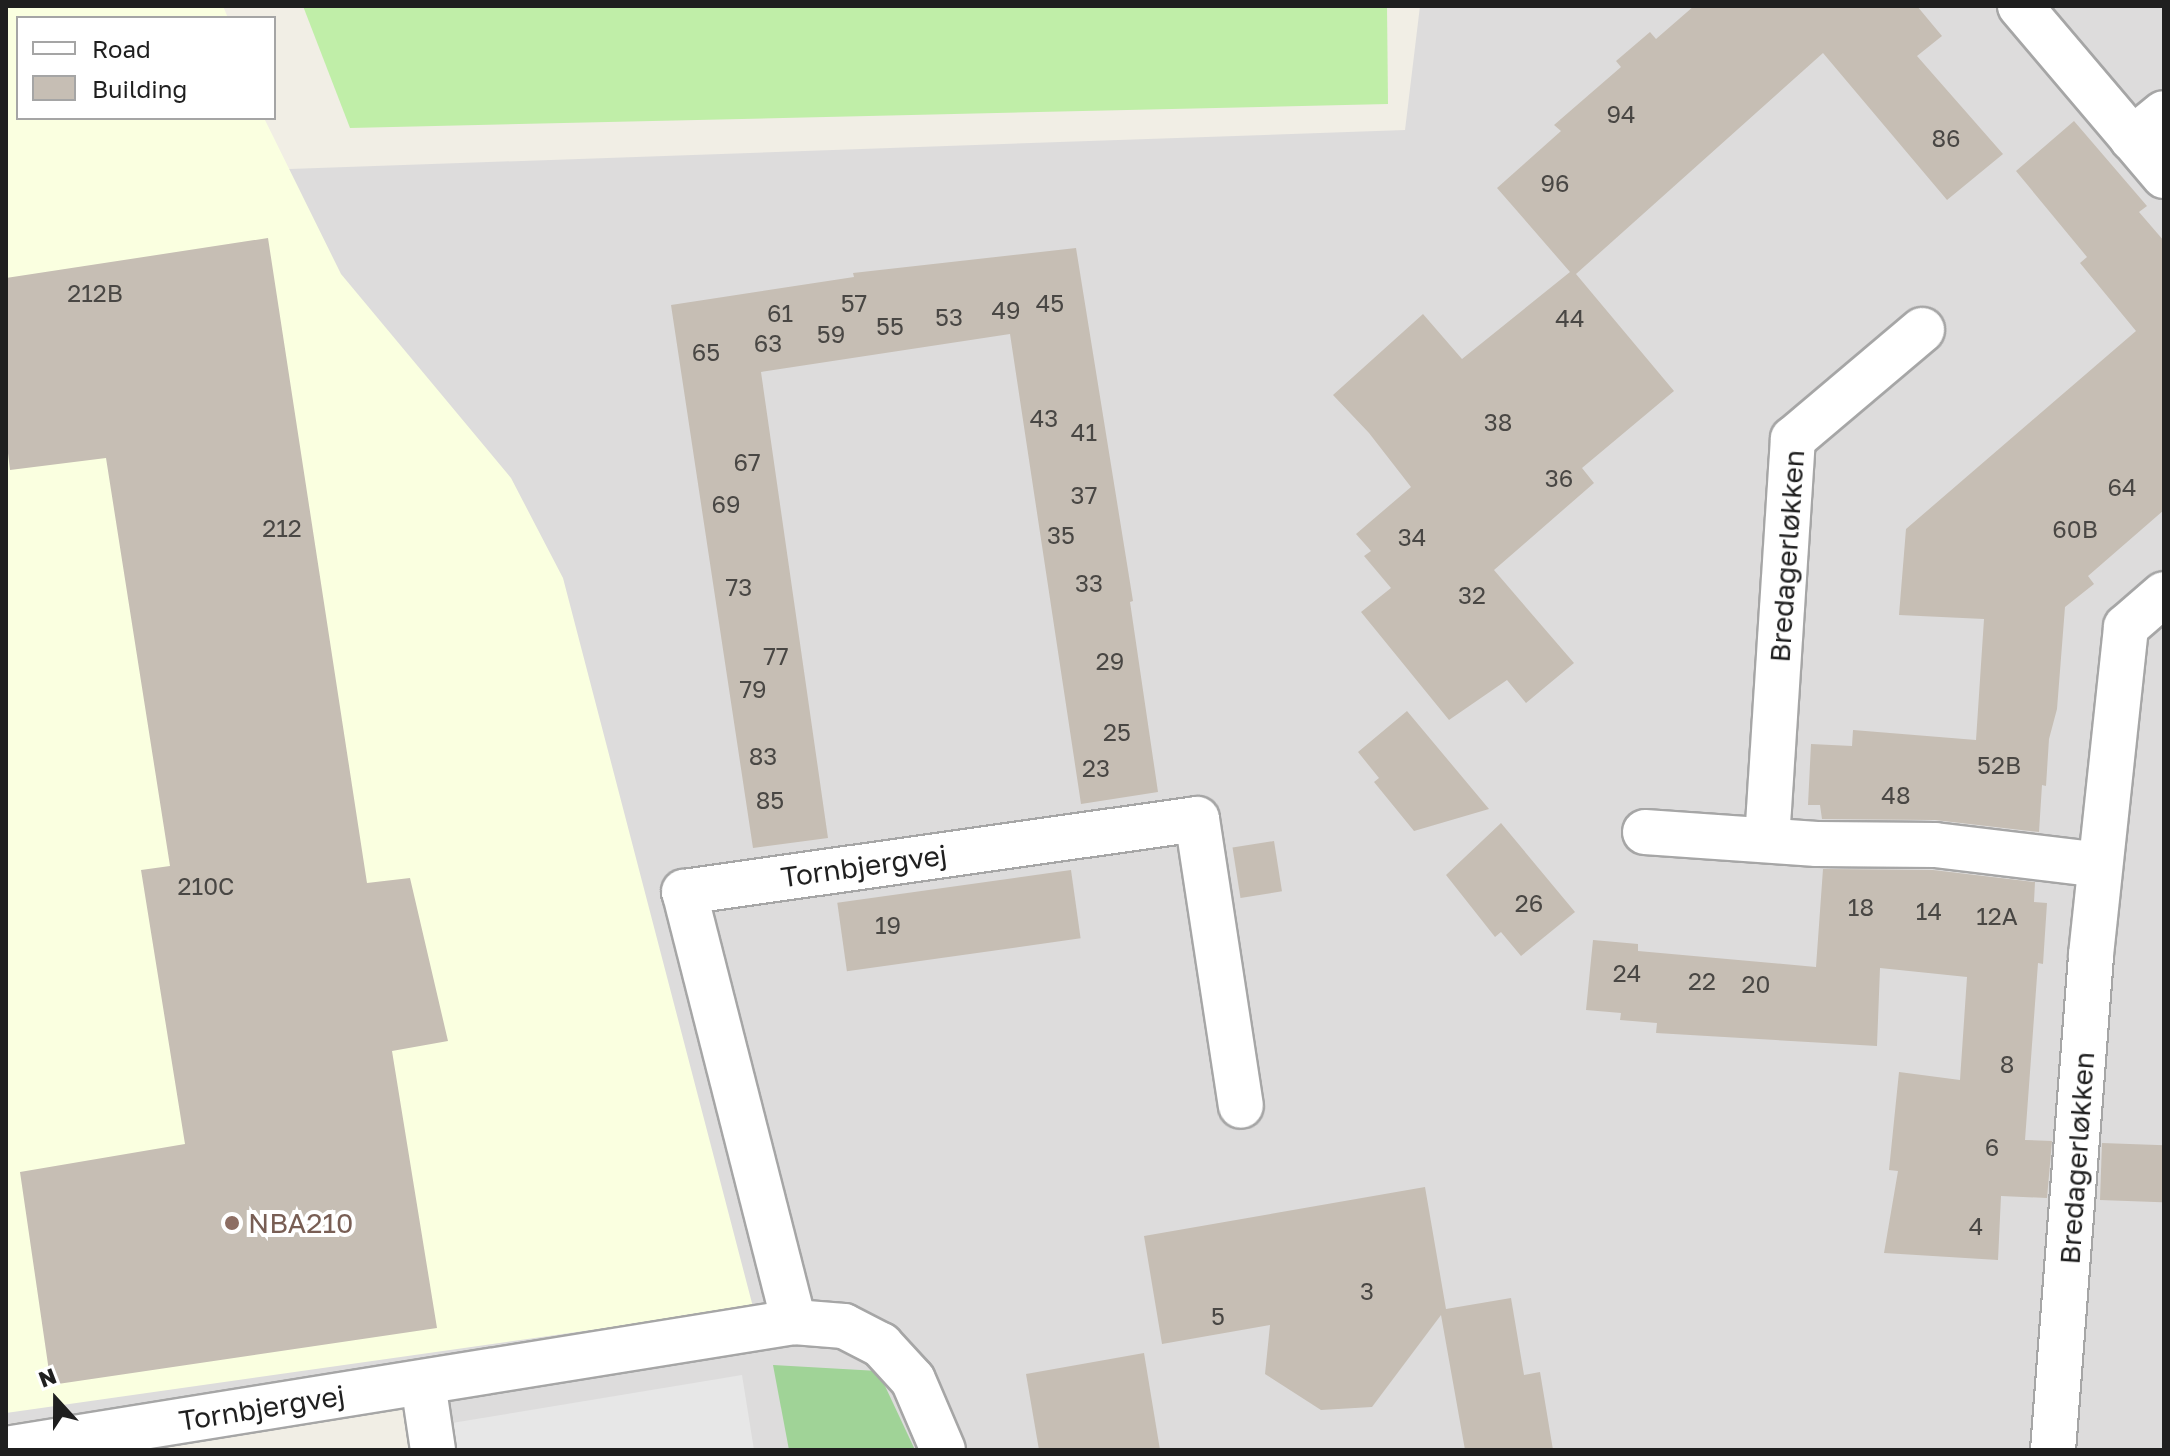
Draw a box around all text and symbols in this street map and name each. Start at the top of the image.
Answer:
legend [16,16,276,120]
text: Road [92,34,151,63]
text: Building [92,74,187,103]
house number: 94 [1606,100,1636,128]
house number: 86 [1931,124,1961,152]
house number: 96 [1540,169,1570,197]
house number: 212B [67,279,123,307]
house number: 57 [841,289,867,317]
house number: 45 [1036,289,1064,317]
house number: 49 [991,296,1021,324]
house number: 61 [767,299,793,327]
house number: 53 [935,303,963,331]
house number: 44 [1555,304,1585,332]
house number: 55 [876,312,904,340]
house number: 59 [817,320,845,348]
house number: 63 [754,329,782,357]
house number: 65 [692,338,720,366]
house number: 43 [1030,404,1058,432]
house number: 38 [1484,408,1512,436]
house number: 41 [1071,418,1097,446]
house number: 67 [733,448,761,476]
street label: Bredagerløkken [1763,449,1811,663]
house number: 36 [1545,464,1573,492]
house number: 64 [2107,473,2137,501]
house number: 37 [1071,481,1097,509]
house number: 69 [711,490,741,518]
house number: 212 [262,514,302,542]
house number: 60B [2052,515,2098,543]
house number: 35 [1047,521,1075,549]
house number: 34 [1398,523,1426,551]
house number: 33 [1075,569,1103,597]
house number: 73 [726,573,752,601]
house number: 32 [1458,581,1486,609]
house number: 77 [763,642,789,670]
house number: 29 [1096,647,1124,675]
house number: 79 [739,675,767,703]
house number: 25 [1103,718,1131,746]
house number: 83 [749,742,777,770]
house number: 52B [1977,751,2021,779]
house number: 23 [1082,754,1110,782]
house number: 48 [1881,781,1911,809]
house number: 85 [756,786,784,814]
street label: Tornbjergvej [779,838,949,894]
house number: 210C [178,872,234,900]
house number: 26 [1515,889,1543,917]
house number: 18 [1848,893,1874,921]
house number: 14 [1916,897,1942,925]
house number: 12A [1976,902,2018,930]
house number: 19 [875,911,901,939]
house number: 24 [1613,959,1641,987]
house number: 22 [1688,967,1716,995]
house number: 20 [1742,970,1770,998]
house number: 8 [2000,1050,2014,1078]
street label: Bredagerløkken [2053,1051,2101,1265]
house number: 6 [1985,1133,1999,1161]
place label: NBA210 [248,1206,353,1240]
house number: 4 [1969,1212,1983,1240]
marker: NBA210 [223,1214,241,1232]
house number: 3 [1360,1277,1374,1305]
house number: 5 [1211,1302,1225,1330]
north arrow [16,1360,96,1440]
text: N [35,1362,60,1393]
street label: Tornbjergvej [177,1378,347,1438]

